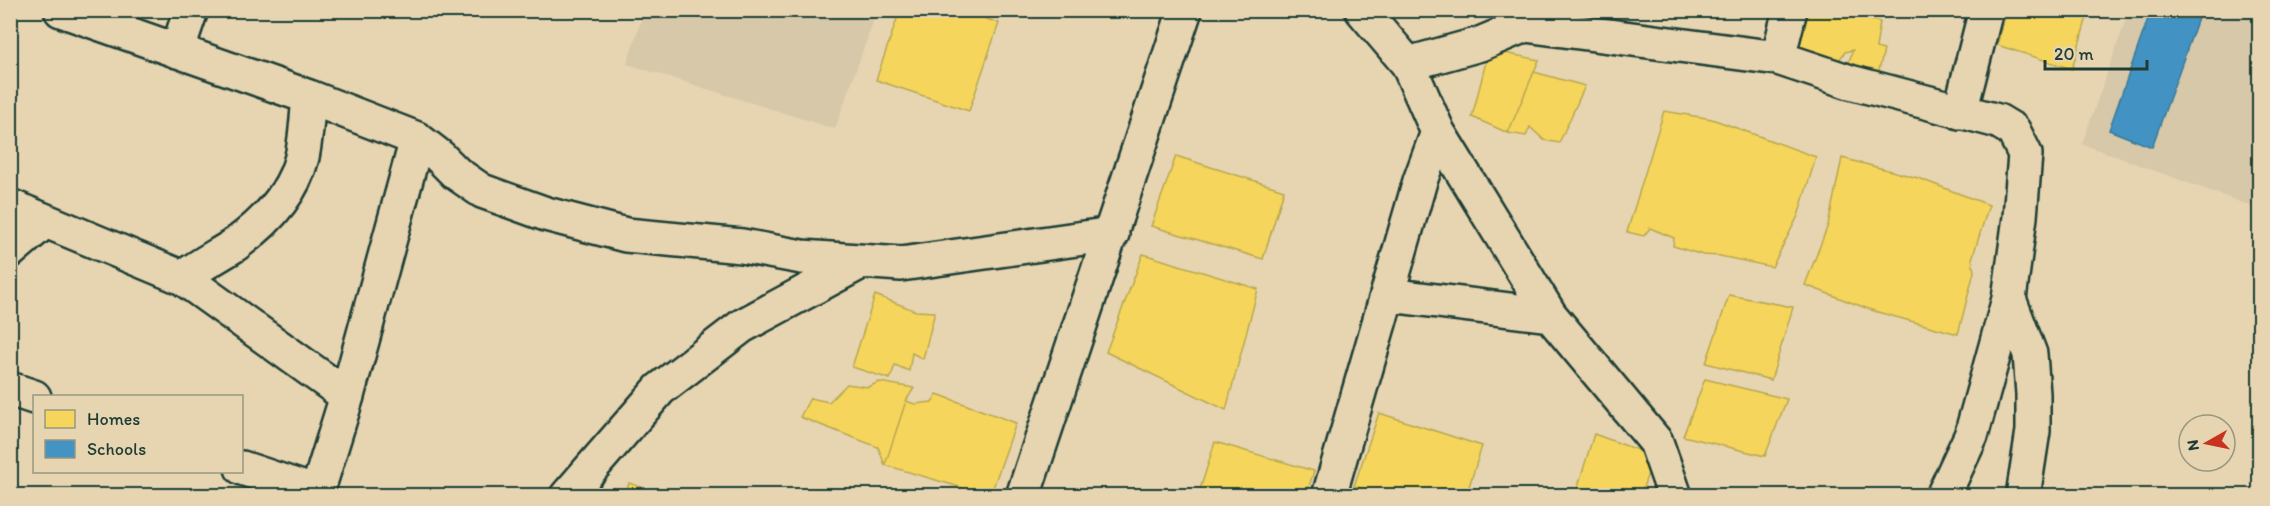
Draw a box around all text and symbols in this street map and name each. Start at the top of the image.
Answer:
scale bar [2045,33,2147,71]
text: 20 m [2054,43,2094,65]
legend [33,395,243,473]
text: Homes [87,408,140,430]
north arrow [2177,413,2237,473]
text: Schools [87,438,146,460]
text: N [2182,438,2203,452]

